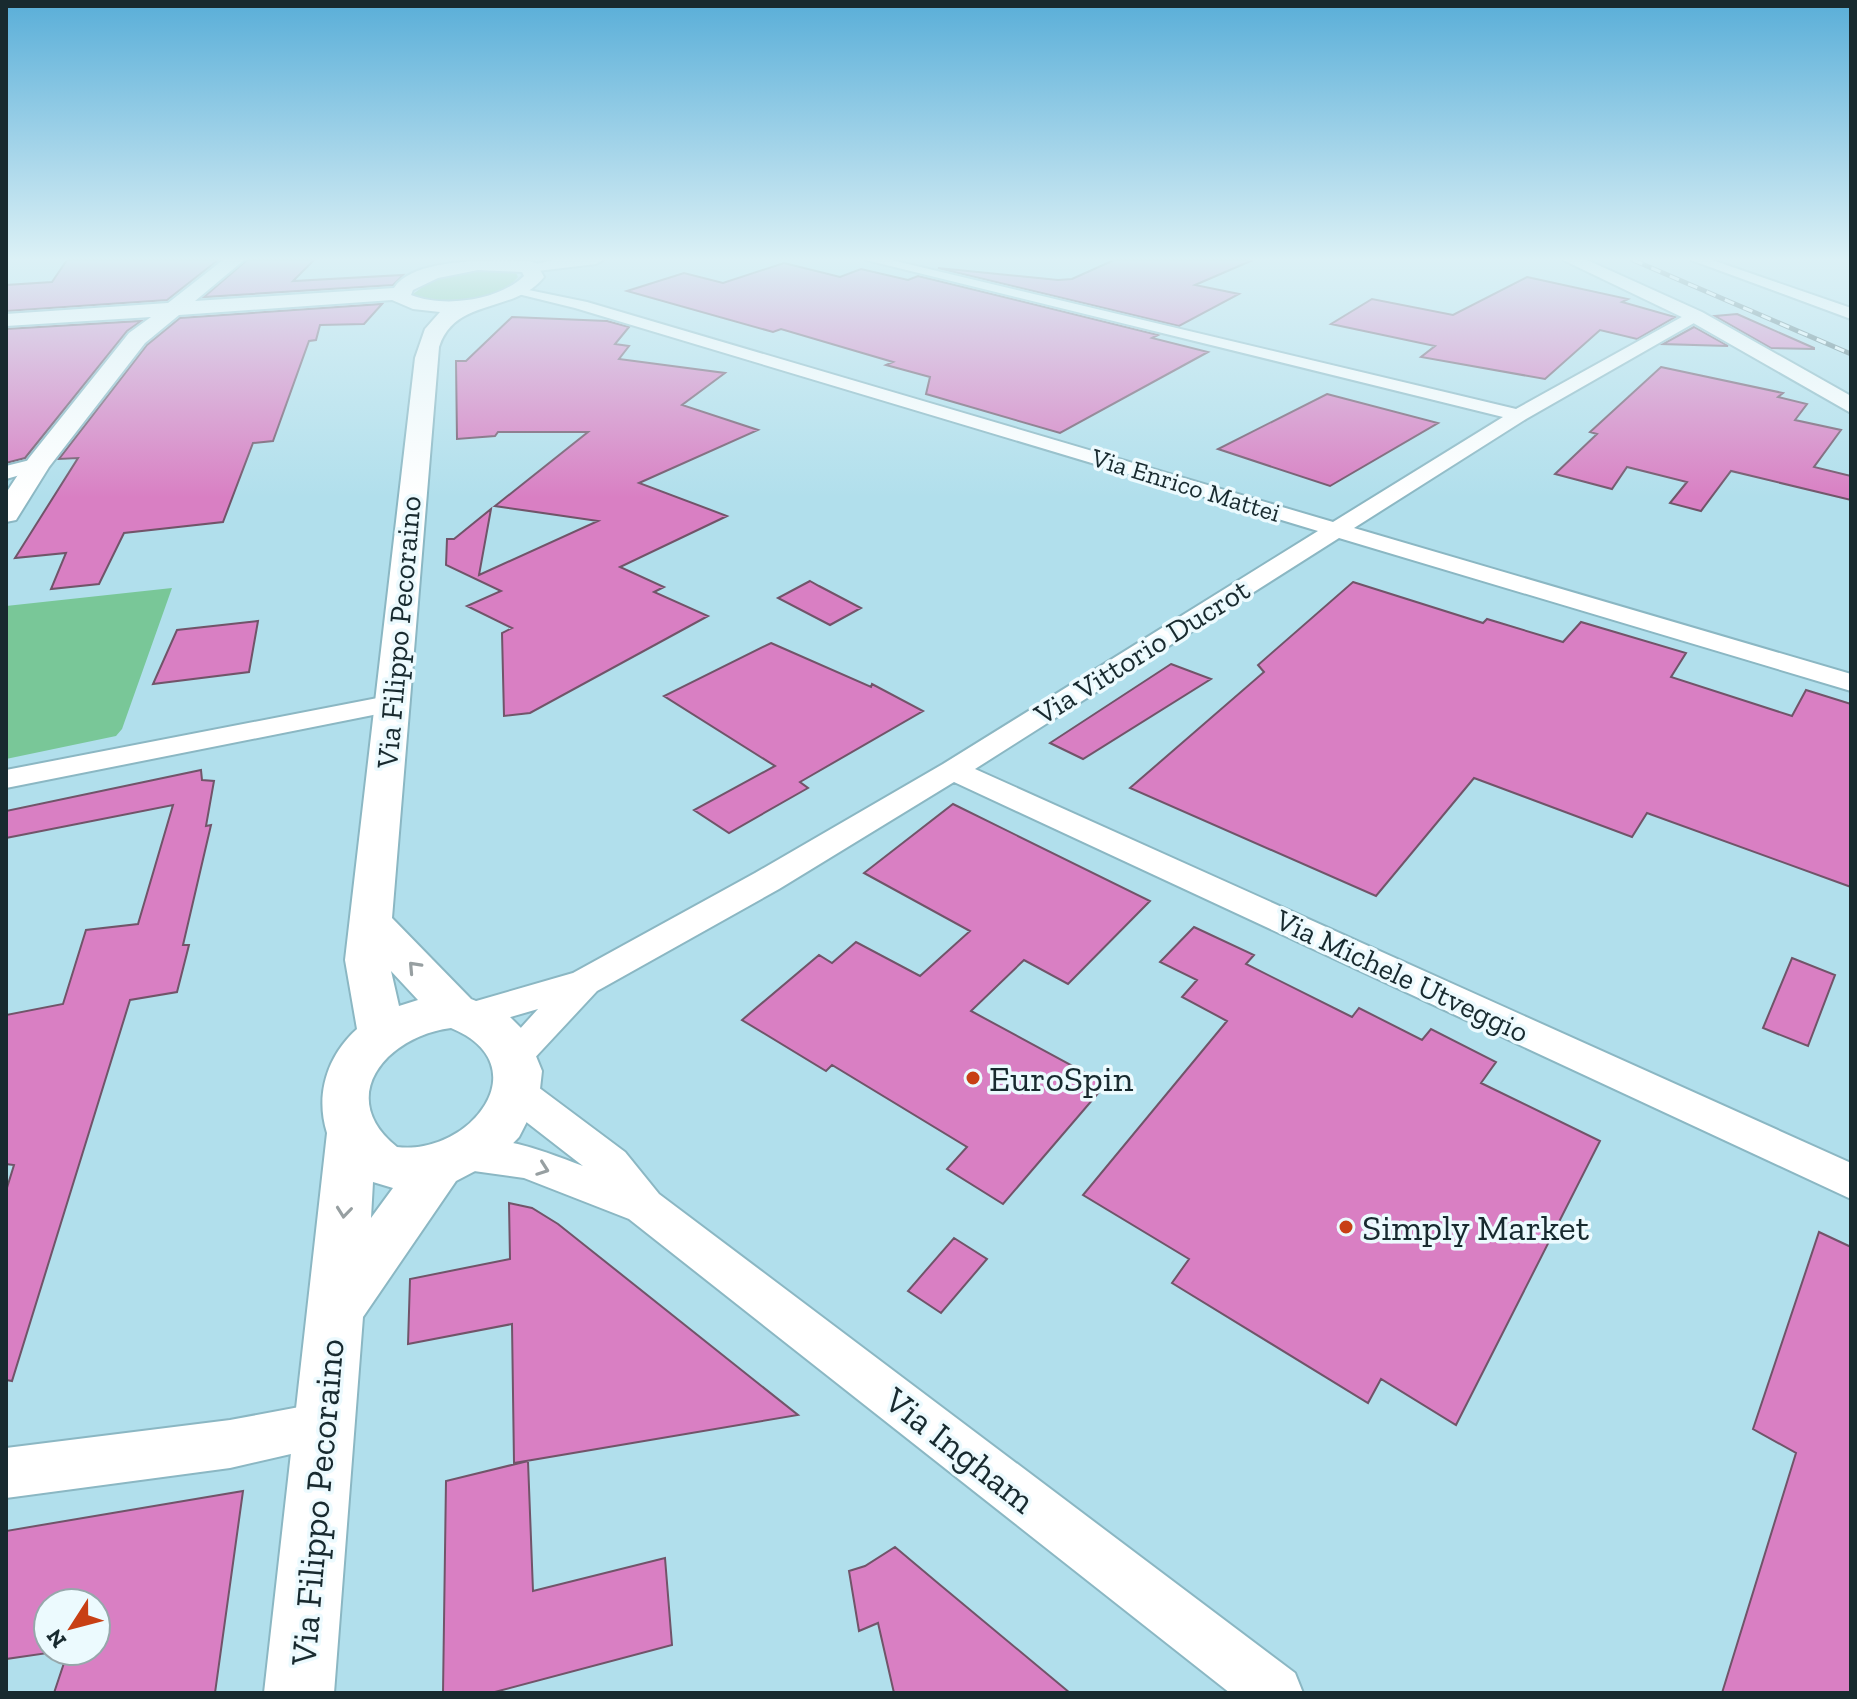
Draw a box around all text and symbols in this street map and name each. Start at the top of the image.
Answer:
street label: Via Enrico Mattei [1087,441,1284,529]
street label: Via Filippo Pecoraino [369,494,429,771]
street label: Via Vittorio Ducrot [1027,571,1256,733]
street label: Via Michele Utveggio [1269,901,1534,1050]
one-way arrow [409,962,423,977]
place label: EuroSpin [989,1057,1134,1100]
marker: EuroSpin [964,1069,982,1087]
one-way arrow [535,1159,549,1175]
one-way arrow [336,1206,353,1219]
place label: Simply Market [1362,1206,1590,1249]
marker: Simply Market [1337,1218,1355,1236]
street label: Via Filippo Pecoraino [281,1337,353,1668]
street label: Via Ingham [876,1377,1044,1522]
north arrow [32,1587,112,1667]
text: N [40,1624,72,1653]

